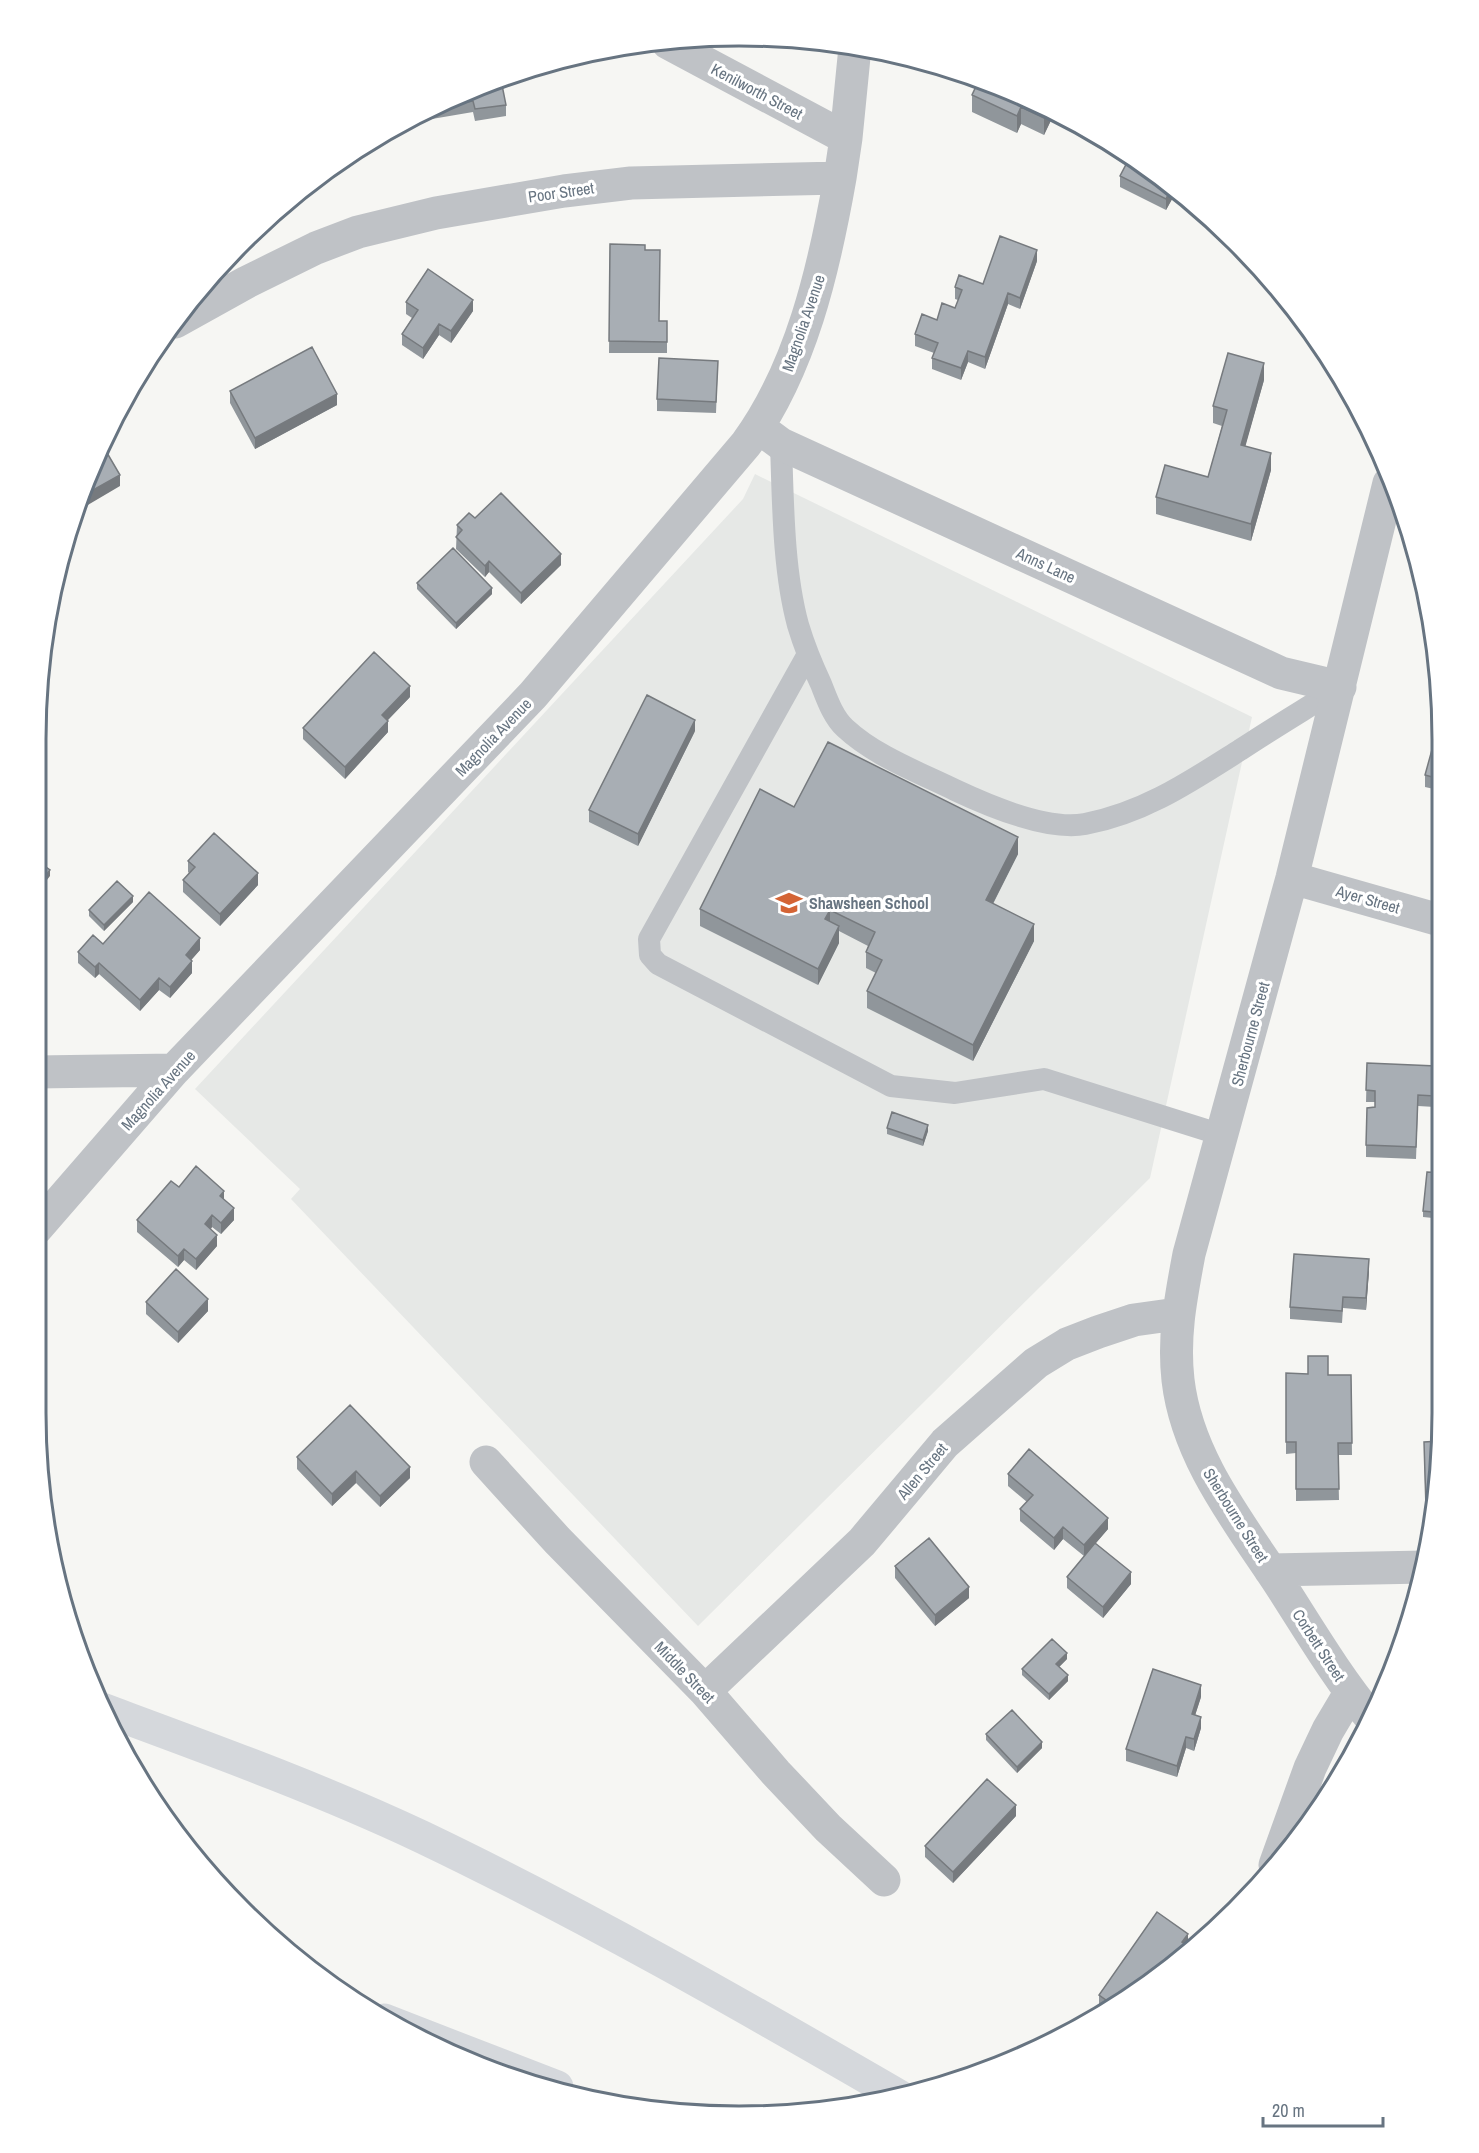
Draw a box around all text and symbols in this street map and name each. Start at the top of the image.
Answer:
street label: Kenilworth Street [707,58,807,125]
street label: Poor Street [527,176,596,208]
street label: Magnolia Avenue [776,272,830,374]
street label: Anns Lane [1012,541,1079,588]
street label: Magnolia Avenue [450,693,536,781]
street label: Ayer Street [1333,879,1403,919]
school or university icon: Shawsheen School [774,888,804,918]
place label: Shawsheen School [809,892,929,914]
street label: Sherbourne Street [1225,979,1275,1089]
street label: Magnolia Avenue [116,1045,200,1135]
street label: Allen Street [891,1438,952,1505]
street label: Sherbourne Street [1198,1464,1274,1567]
street label: Corbett Street [1288,1605,1351,1686]
street label: Middle Street [650,1636,720,1708]
scale bar [1263,2090,1383,2128]
text: 20 m [1272,2098,1305,2123]

